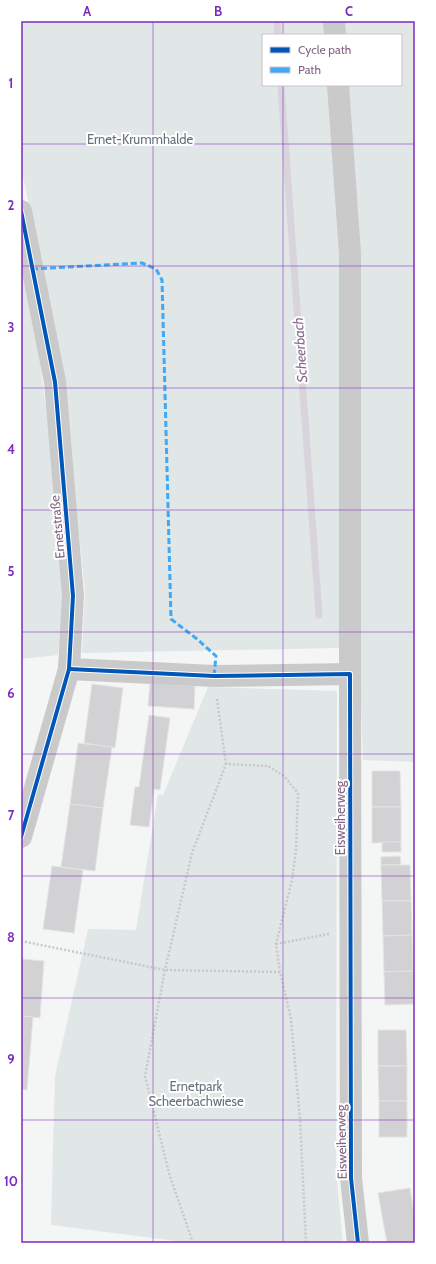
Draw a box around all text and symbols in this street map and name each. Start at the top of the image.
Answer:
text: A [83,3,92,19]
text: B [214,3,222,19]
text: C [345,3,353,19]
legend [262,34,402,86]
text: Cycle path [298,42,351,57]
text: Path [298,62,321,77]
text: 1 [9,75,13,91]
park label: Ernet-Krummhalde [87,131,193,147]
text: 2 [8,197,15,213]
water label: Scheerbach [289,317,311,383]
text: 3 [7,319,15,335]
text: 4 [7,441,15,457]
street label: Ernetstraße [46,494,68,559]
text: 5 [8,563,15,579]
text: 6 [7,685,15,701]
street label: Eisweiherweg [332,780,348,855]
text: 7 [8,807,15,823]
text: 8 [7,929,15,945]
text: 9 [7,1051,15,1067]
park label: Ernetpark Scheerbachwiese [148,1078,244,1109]
street label: Eisweiherweg [332,1104,350,1179]
text: 10 [4,1173,18,1189]

